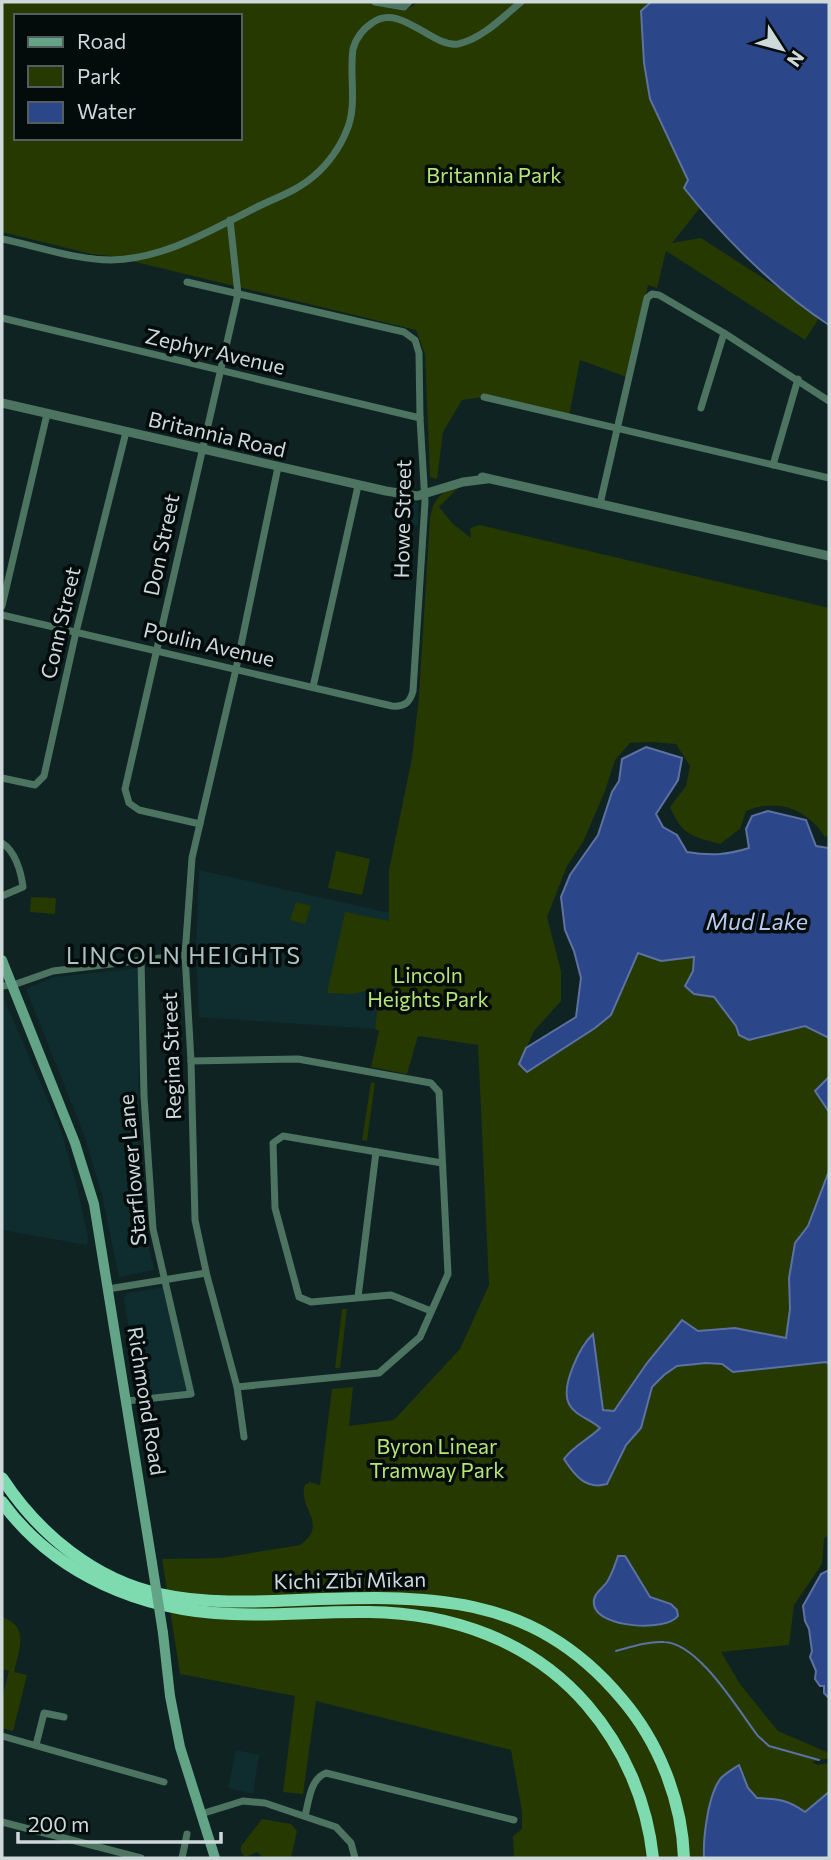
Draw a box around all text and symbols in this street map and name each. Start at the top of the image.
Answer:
legend [14,14,242,140]
north arrow [747,14,817,84]
text: Road [77,28,126,53]
text: N [783,47,810,72]
text: Park [77,63,121,88]
text: Water [77,98,136,123]
park label: Britannia Park [426,162,562,187]
street label: Zephyr Avenue [143,322,288,379]
street label: Britannia Road [146,406,289,462]
street label: Howe Street [388,459,415,579]
street label: Don Street [138,492,184,598]
street label: Conn Street [34,564,85,681]
street label: Poulin Avenue [141,616,277,671]
water label: Mud Lake [706,907,808,935]
district label: LINCOLN HEIGHTS [66,941,302,969]
park label: Lincoln Heights Park [367,962,489,1011]
street label: Regina Street [156,992,185,1120]
street label: Starflower Lane [112,1093,151,1247]
street label: Richmond Road [123,1325,172,1477]
park label: Byron Linear Tramway Park [369,1433,505,1482]
street label: Kichi Zībī Mīkan [273,1566,426,1593]
scale bar [18,1800,220,1844]
text: 200 m [28,1811,89,1836]

